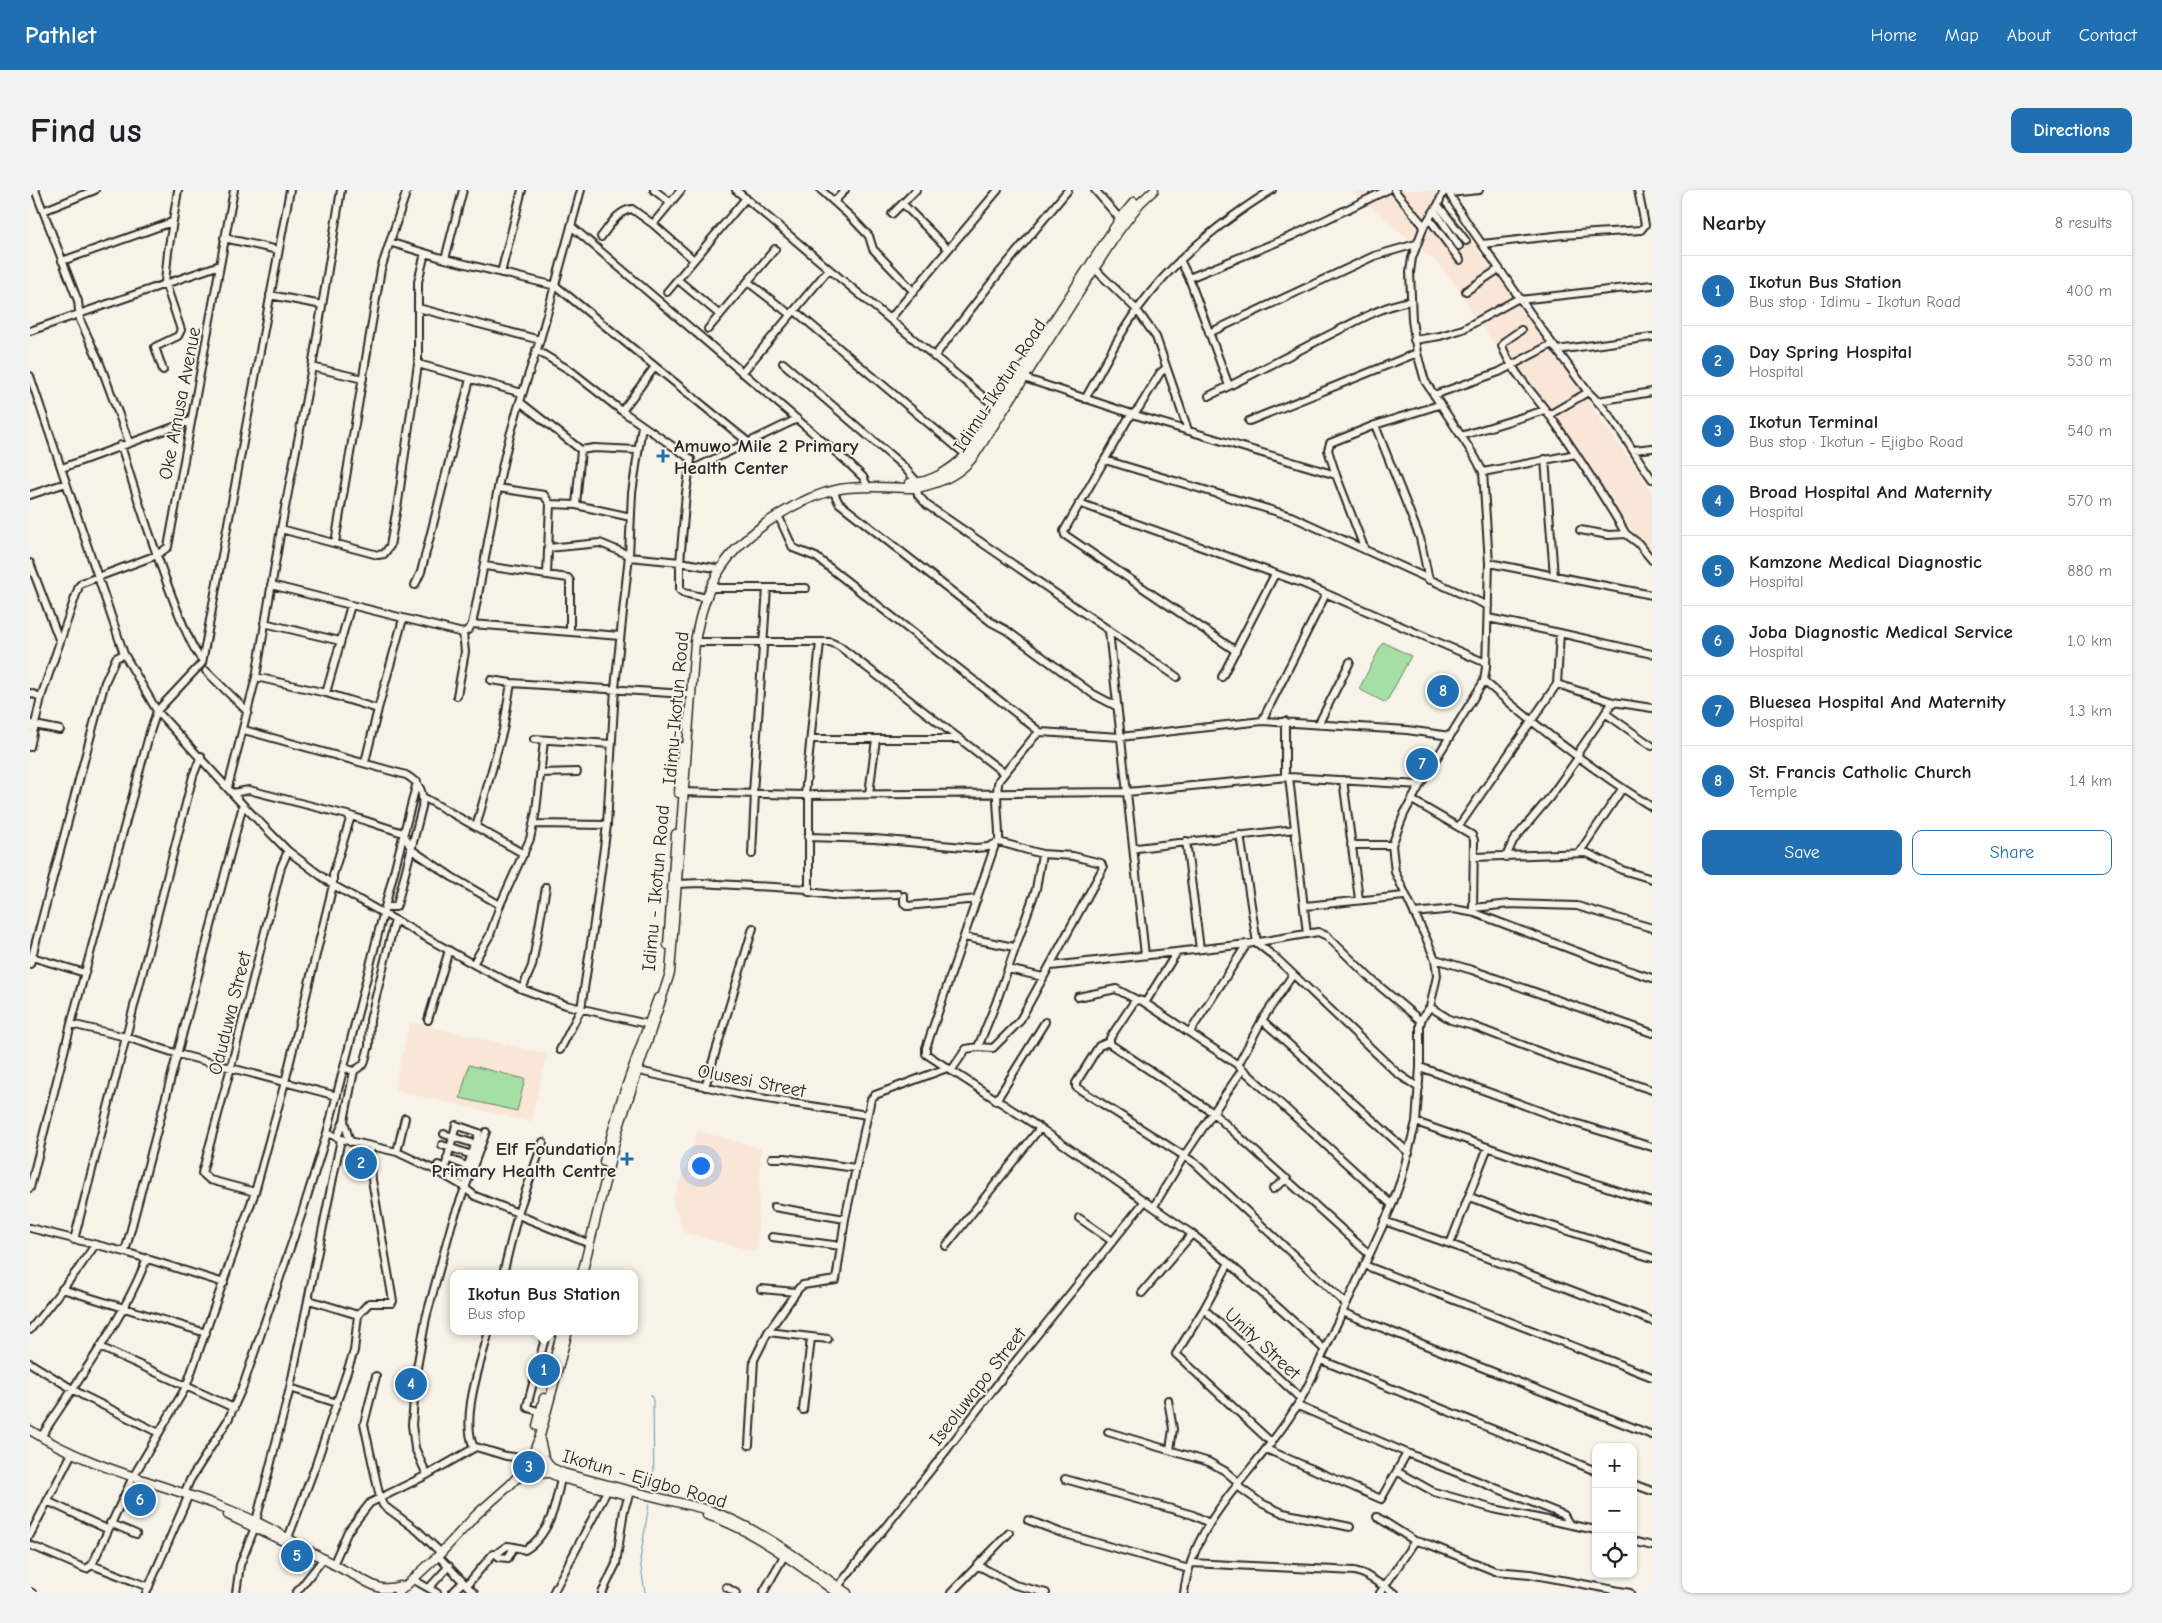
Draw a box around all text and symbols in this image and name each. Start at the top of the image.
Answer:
text: Pathlet [25,21,96,49]
text: Home [1870,25,1917,46]
text: Map [1945,25,1979,46]
text: About [2007,25,2051,46]
text: Contact [2079,25,2137,46]
button: Directions [2011,108,2132,153]
text: Find us [30,110,142,151]
text: Nearby [1702,211,1766,235]
text: 8 results [2055,214,2112,232]
text: Ikotun Bus Station [1749,271,1902,293]
text: 1 [1715,282,1721,300]
text: 400 m [2066,282,2112,300]
text: Bus stop · Idimu - Ikotun Road [1749,293,1961,311]
street label: Idimu-Ikotun Road [949,315,1051,456]
street label: Oke Amusa Avenue [154,325,206,481]
text: Day Spring Hospital [1749,341,1912,363]
text: 2 [1714,352,1722,370]
text: 530 m [2067,352,2112,370]
text: Hospital [1749,363,1804,381]
text: Ikotun Terminal [1749,411,1878,433]
text: 3 [1714,422,1722,440]
text: 540 m [2067,422,2112,440]
text: Bus stop · Ikotun - Ejigbo Road [1749,433,1964,451]
place label: Amuwo Mile 2 Primary Health Center [674,435,859,479]
marker: Amuwo Mile 2 Primary Health Center [656,449,670,463]
text: Broad Hospital And Maternity [1749,481,1992,503]
text: 4 [1714,492,1722,510]
text: 570 m [2067,492,2112,510]
text: Hospital [1749,503,1804,521]
text: Kamzone Medical Diagnostic [1749,551,1982,573]
text: 5 [1714,562,1722,580]
text: 880 m [2067,562,2112,580]
text: Hospital [1749,573,1804,591]
text: Joba Diagnostic Medical Service [1749,621,2013,643]
street label: Idimu-Ikotun Road [658,630,694,786]
text: 6 [1714,632,1722,650]
text: 1.0 km [2067,632,2112,650]
text: Hospital [1749,643,1804,661]
pin: 8 [1427,672,1459,710]
text: Bluesea Hospital And Maternity [1749,691,2006,713]
text: 7 [1714,702,1722,720]
text: 1.3 km [2069,702,2112,720]
text: Hospital [1749,713,1804,731]
pin: 7 [1406,745,1438,783]
text: St. Francis Catholic Church [1749,761,1972,783]
text: 8 [1714,772,1722,790]
text: 1.4 km [2069,772,2112,790]
text: Temple [1749,783,1797,801]
street label: Idimu - Ikotun Road [638,804,674,972]
button: Save [1702,830,1902,875]
button: Share [1912,830,2112,875]
street label: Oduduwa Street [204,949,256,1077]
street label: Olusesi Street [696,1060,808,1102]
place label: Elf Foundation Primary Health Centre [432,1138,616,1182]
pin: 2 [345,1144,377,1182]
marker: Elf Foundation Primary Health Centre [620,1152,634,1166]
your location [688,1153,714,1179]
popup [450,1270,638,1335]
text: Ikotun Bus Station [468,1283,620,1305]
street label: Unity Street [1220,1303,1305,1385]
text: Bus stop [468,1305,526,1323]
street label: Iseoluwapo Street [925,1323,1031,1450]
pin: 1 [528,1351,560,1389]
pin: 4 [395,1365,427,1403]
map controls [1592,1443,1637,1578]
button: + [1592,1443,1637,1488]
street label: Ikotun - Ejigbo Road [560,1445,729,1513]
pin: 3 [513,1448,545,1486]
pin: 6 [124,1481,156,1519]
button: − [1592,1488,1637,1533]
button: locate [1592,1533,1637,1578]
pin: 5 [281,1537,313,1575]

